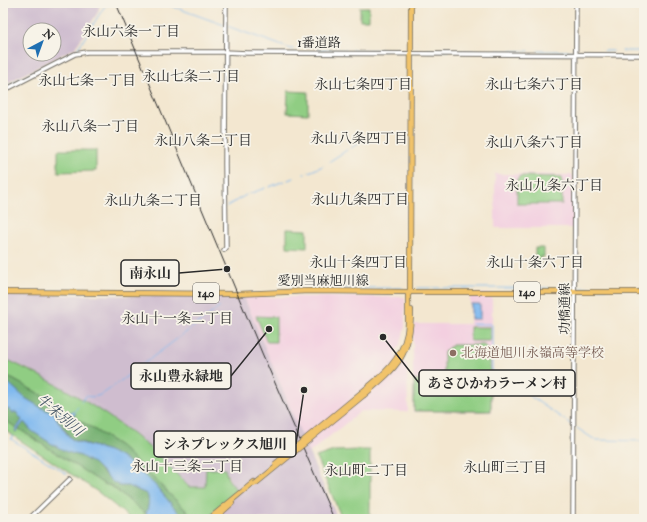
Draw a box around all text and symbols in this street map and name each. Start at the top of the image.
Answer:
north arrow [22,22,62,62]
district label: 永山六条一丁目 [82,23,180,40]
text: N [39,26,57,44]
street label: 1番道路 [297,35,341,51]
district label: 永山七条二丁目 [142,68,240,85]
district label: 永山七条一丁目 [38,72,136,89]
district label: 永山七条四丁目 [314,76,412,93]
district label: 永山七条六丁目 [485,76,583,93]
district label: 永山八条一丁目 [41,118,139,135]
district label: 永山八条四丁目 [310,130,408,147]
district label: 永山八条二丁目 [154,132,252,149]
district label: 永山八条六丁目 [485,134,583,151]
district label: 永山九条六丁目 [505,177,603,194]
district label: 永山九条四丁目 [311,191,409,208]
district label: 永山九条二丁目 [104,192,202,209]
district label: 永山十条四丁目 [309,254,407,271]
district label: 永山十条六丁目 [486,254,584,271]
callout: 南永山 [121,260,179,286]
text: 南永山 [129,265,171,282]
street label: 愛別当麻旭川線 [277,273,369,289]
road number: 140 [514,282,540,302]
road number: 140 [193,283,219,303]
street label: 功橋通線 [557,283,573,335]
district label: 永山十一条二丁目 [121,310,233,327]
place label: 北海道旭川永嶺高等学校 [461,345,604,361]
marker: 北海道旭川永嶺高等学校 [448,348,458,358]
callout: 永山豊永緑地 [131,363,231,389]
text: 永山豊永緑地 [139,368,223,385]
callout: あさひかわラーメン村 [419,370,575,396]
text: あさひかわラーメン村 [427,375,567,392]
water label: 牛朱別川 [33,390,88,441]
callout: シネプレックス旭川 [154,431,296,457]
text: シネプレックス旭川 [163,436,287,453]
district label: 永山十三条二丁目 [131,458,243,475]
district label: 永山町三丁目 [463,459,547,476]
district label: 永山町二丁目 [324,462,408,479]

